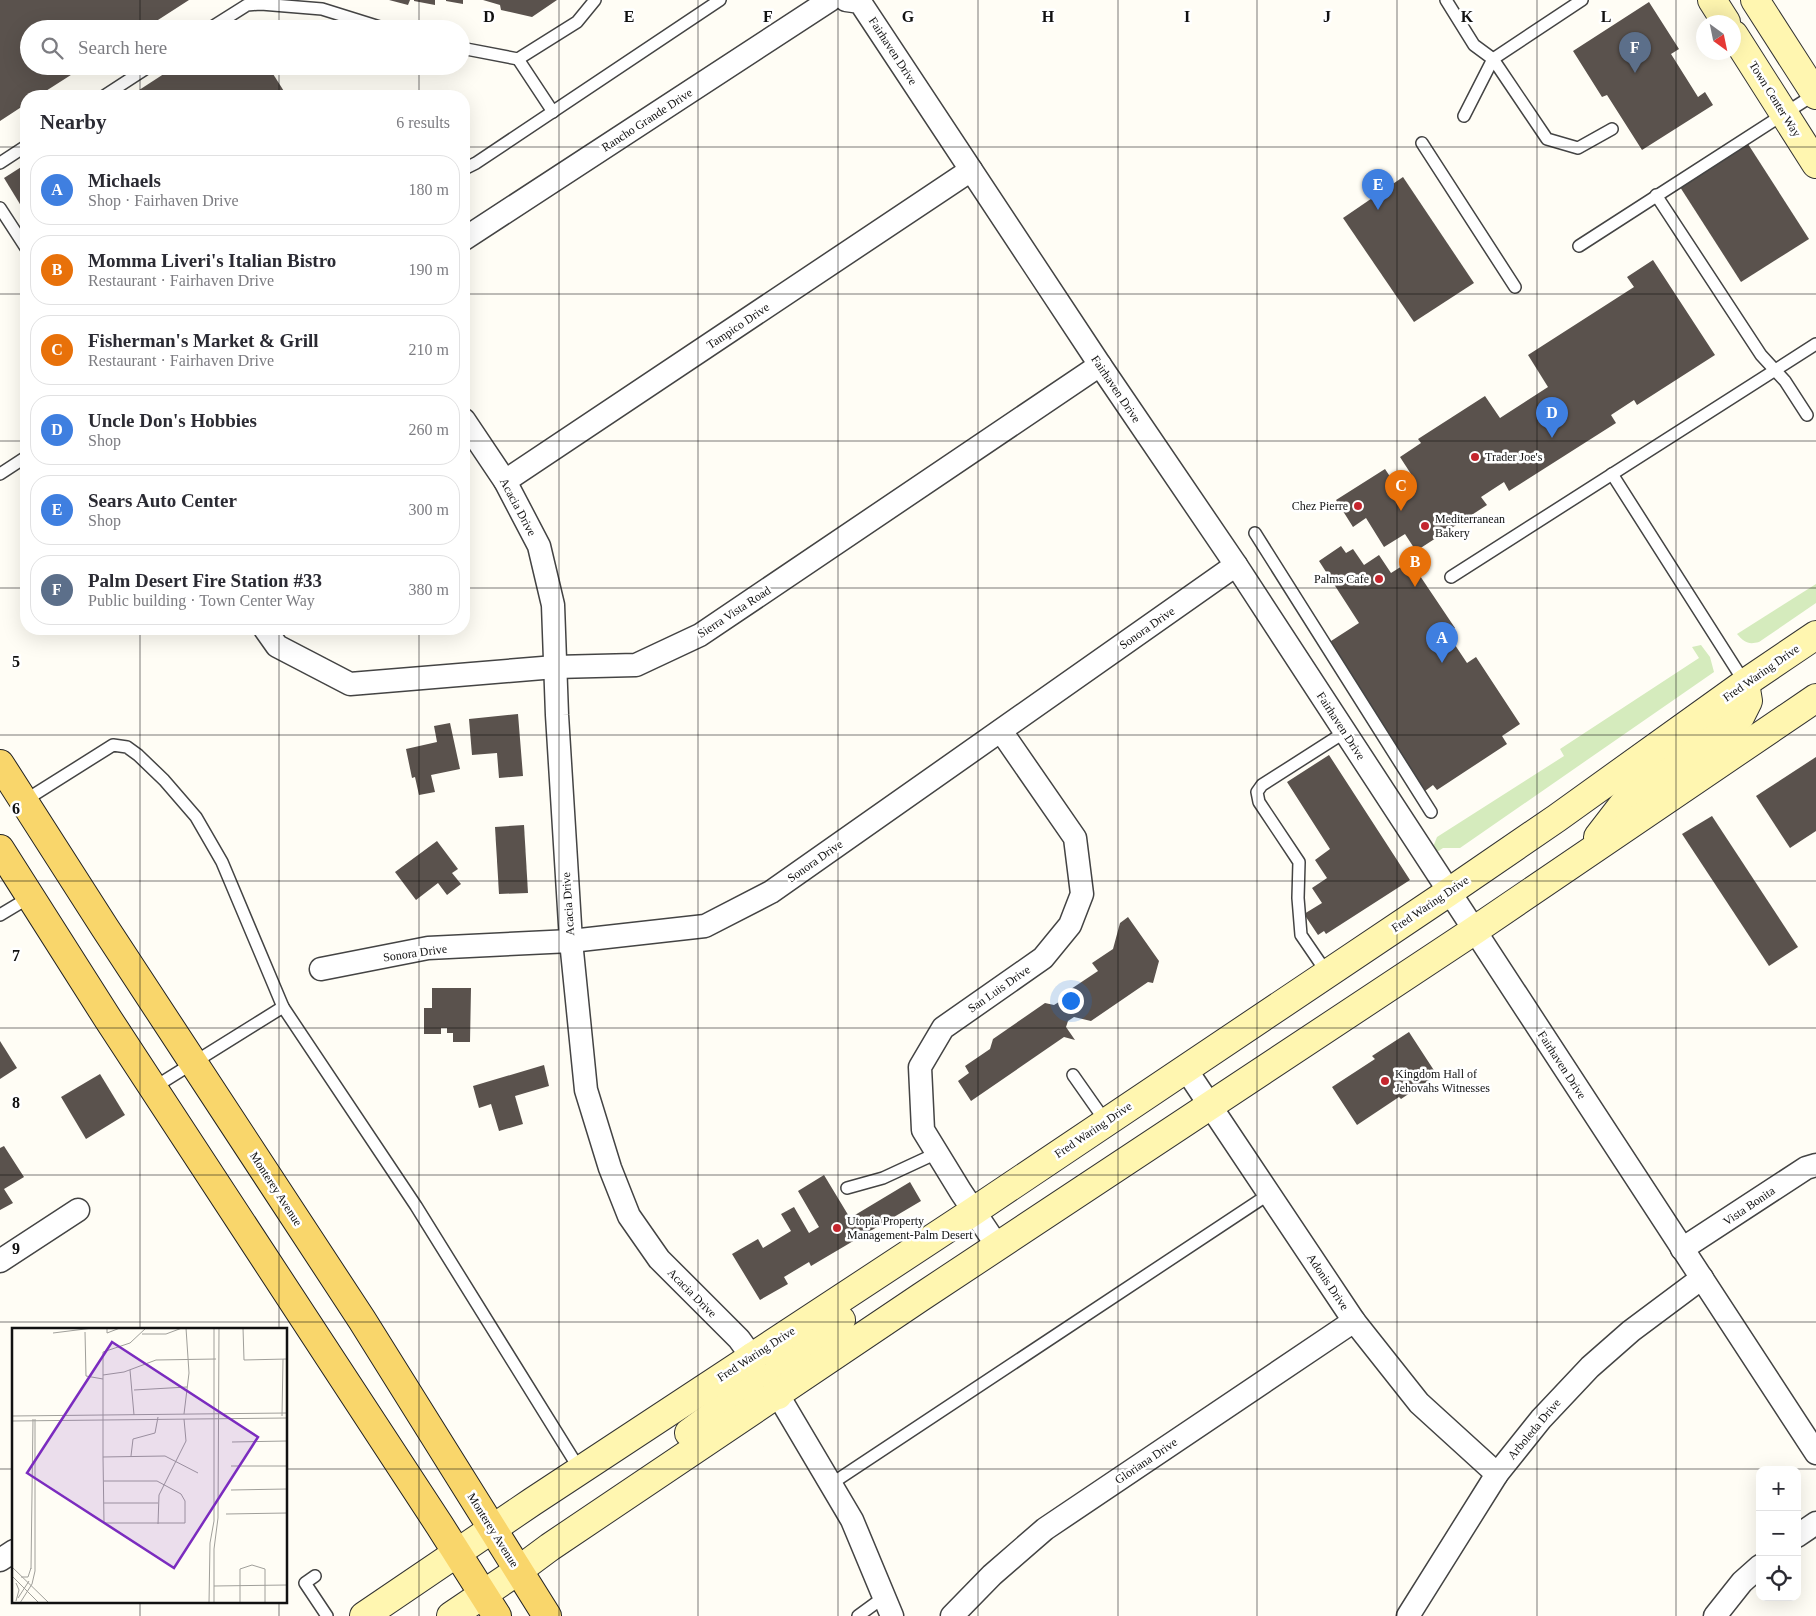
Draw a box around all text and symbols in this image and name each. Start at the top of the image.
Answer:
text: D [483,8,495,25]
text: E [624,8,634,25]
text: F [763,8,773,25]
text: G [902,8,915,25]
text: H [1042,8,1055,25]
text: I [1184,8,1190,25]
text: J [1323,8,1331,25]
text: K [1461,8,1474,25]
text: L [1601,8,1611,25]
street label: Fairhaven Drive [866,14,920,88]
north arrow [1696,15,1741,60]
search box [20,20,470,75]
pin: F [1619,32,1651,73]
icon: search [38,34,66,62]
text: Search here [78,37,167,58]
street label: Town Center Way [1746,59,1804,139]
street label: Rancho Grande Drive [599,85,695,155]
text: Nearby [40,110,107,134]
text: 6 results [396,114,450,131]
pin: E [1362,169,1394,210]
text: Michaels [88,170,161,191]
text: A [51,181,63,198]
text: 180 m [409,181,449,198]
text: Shop · Fairhaven Drive [88,192,239,209]
text: Momma Liveri's Italian Bistro [88,250,336,271]
text: B [52,261,62,278]
text: 190 m [409,261,449,278]
text: Restaurant · Fairhaven Drive [88,272,274,289]
street label: Tampico Drive [704,300,772,352]
text: Fisherman's Market & Grill [88,330,319,351]
text: C [51,341,63,358]
text: 210 m [409,341,449,358]
text: Restaurant · Fairhaven Drive [88,352,274,369]
street label: Fairhaven Drive [1088,353,1144,425]
pin: D [1536,397,1568,438]
text: Uncle Don's Hobbies [88,410,257,431]
text: D [51,421,63,438]
text: 260 m [409,421,449,438]
text: Shop [88,432,121,449]
place label: Trader Joe's [1485,450,1543,464]
marker: Trader Joe's [1469,451,1481,463]
pin: C [1385,470,1417,511]
street label: Acacia Drive [497,476,539,538]
text: Sears Auto Center [88,490,237,511]
place label: Chez Pierre [1292,499,1348,513]
marker: Chez Pierre [1352,500,1364,512]
text: E [52,501,62,518]
text: 300 m [409,501,449,518]
text: Shop [88,512,121,529]
place label: Mediterranean Bakery [1435,512,1505,540]
marker: Mediterranean Bakery [1419,520,1431,532]
pin: B [1399,546,1431,587]
text: Palm Desert Fire Station #33 [88,570,322,591]
place label: Palms Cafe [1314,572,1369,586]
marker: Palms Cafe [1373,573,1385,585]
text: F [52,581,62,598]
text: 380 m [409,581,449,598]
street label: Sierra Vista Road [695,583,773,641]
text: Public building · Town Center Way [88,592,315,609]
street label: Sonora Drive [1117,604,1177,652]
pin: A [1426,622,1458,663]
street label: Fred Waring Drive [1720,641,1802,705]
text: 5 [12,653,20,670]
street label: Fairhaven Drive [1314,689,1368,763]
text: 6 [12,800,20,817]
street label: Sonora Drive [785,837,845,885]
street label: Acacia Drive [559,872,577,936]
street label: Fred Waring Drive [1389,873,1471,935]
street label: Sonora Drive [382,942,448,964]
text: 7 [12,947,20,964]
street label: San Luis Drive [965,962,1033,1016]
your location [1058,988,1084,1014]
street label: Fairhaven Drive [1535,1028,1589,1102]
place label: Kingdom Hall of Jehovahs Witnesses [1395,1067,1490,1095]
marker: Kingdom Hall of Jehovahs Witnesses [1379,1075,1391,1087]
text: 8 [12,1094,20,1111]
street label: Fred Waring Drive [1052,1099,1134,1161]
street label: Monterey Avenue [247,1149,305,1229]
street label: Vista Bonita [1720,1183,1778,1228]
place label: Utopia Property Management-Palm Desert [847,1214,973,1242]
marker: Utopia Property Management-Palm Desert [831,1222,843,1234]
text: 9 [12,1240,20,1257]
street label: Adonis Drive [1304,1251,1352,1313]
street label: Acacia Drive [665,1266,719,1320]
street label: Fred Waring Drive [714,1324,798,1384]
inset map [12,1328,288,1604]
street label: Arboleda Drive [1505,1396,1563,1462]
street label: Gloriana Drive [1112,1435,1180,1487]
map controls [1756,1466,1801,1601]
button: + [1756,1466,1801,1511]
street label: Monterey Avenue [464,1490,522,1570]
button: − [1756,1511,1801,1556]
button: locate [1756,1556,1801,1601]

